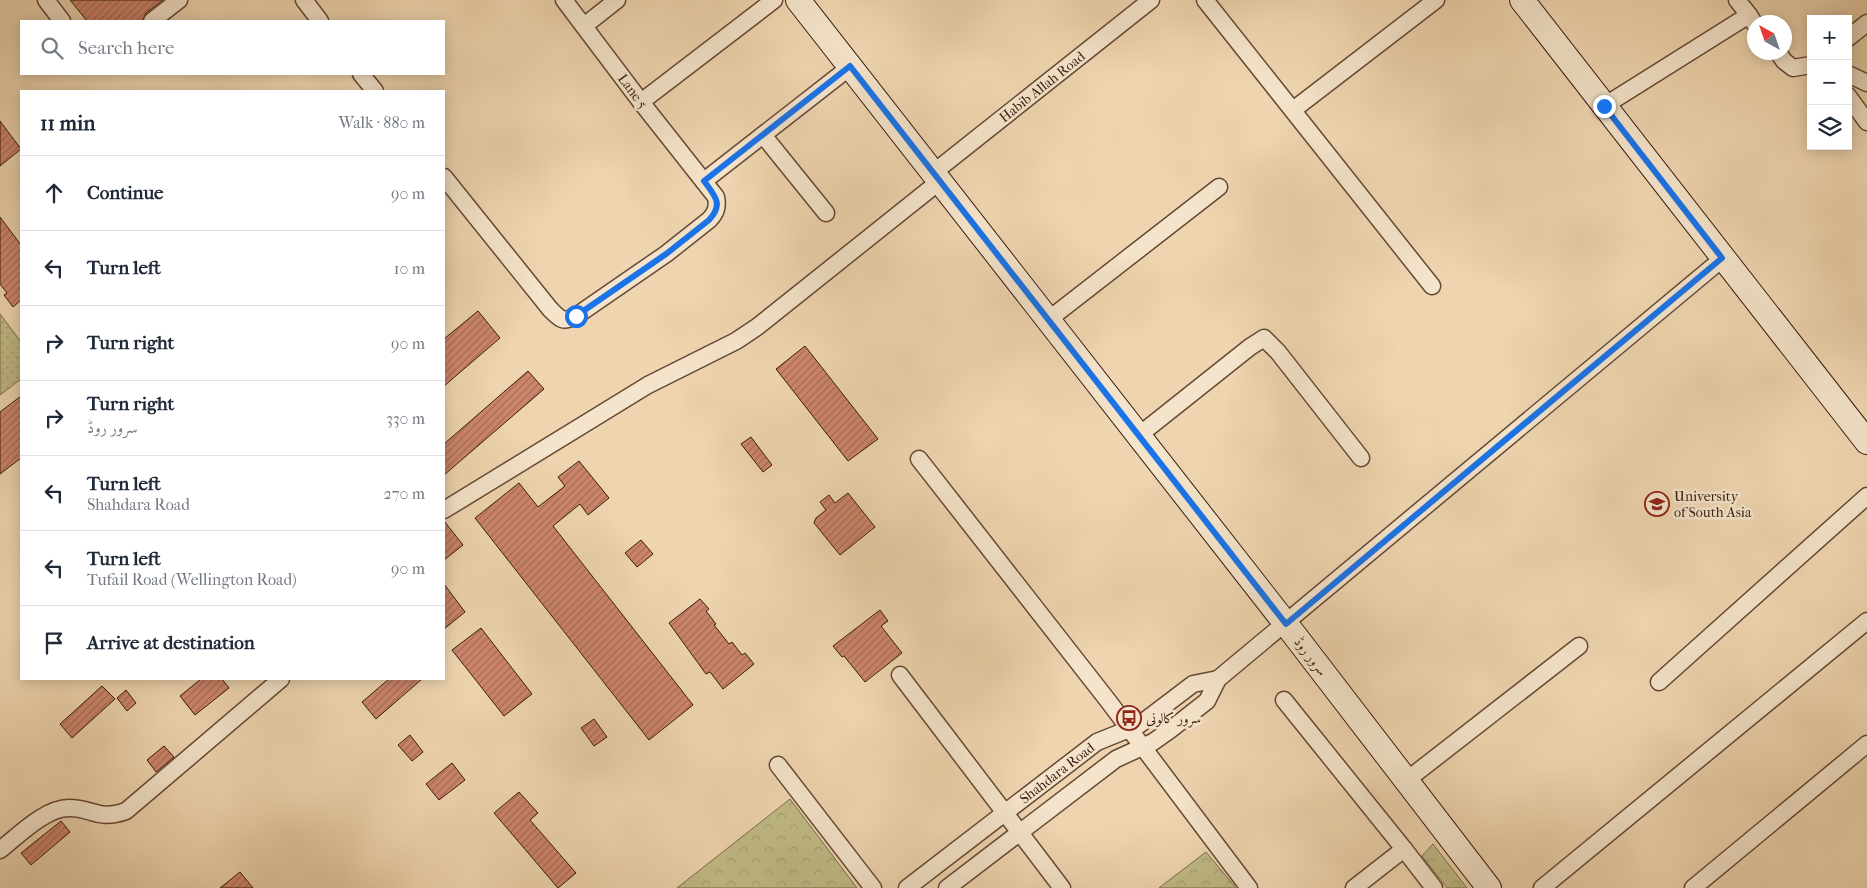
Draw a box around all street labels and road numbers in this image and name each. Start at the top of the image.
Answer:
street label: Habib Allah Road [996,48,1089,126]
street label: Lane 5 [614,71,651,112]
street label: سرور روڈ [1290,634,1331,680]
street label: Shahdara Road [1016,739,1098,807]

